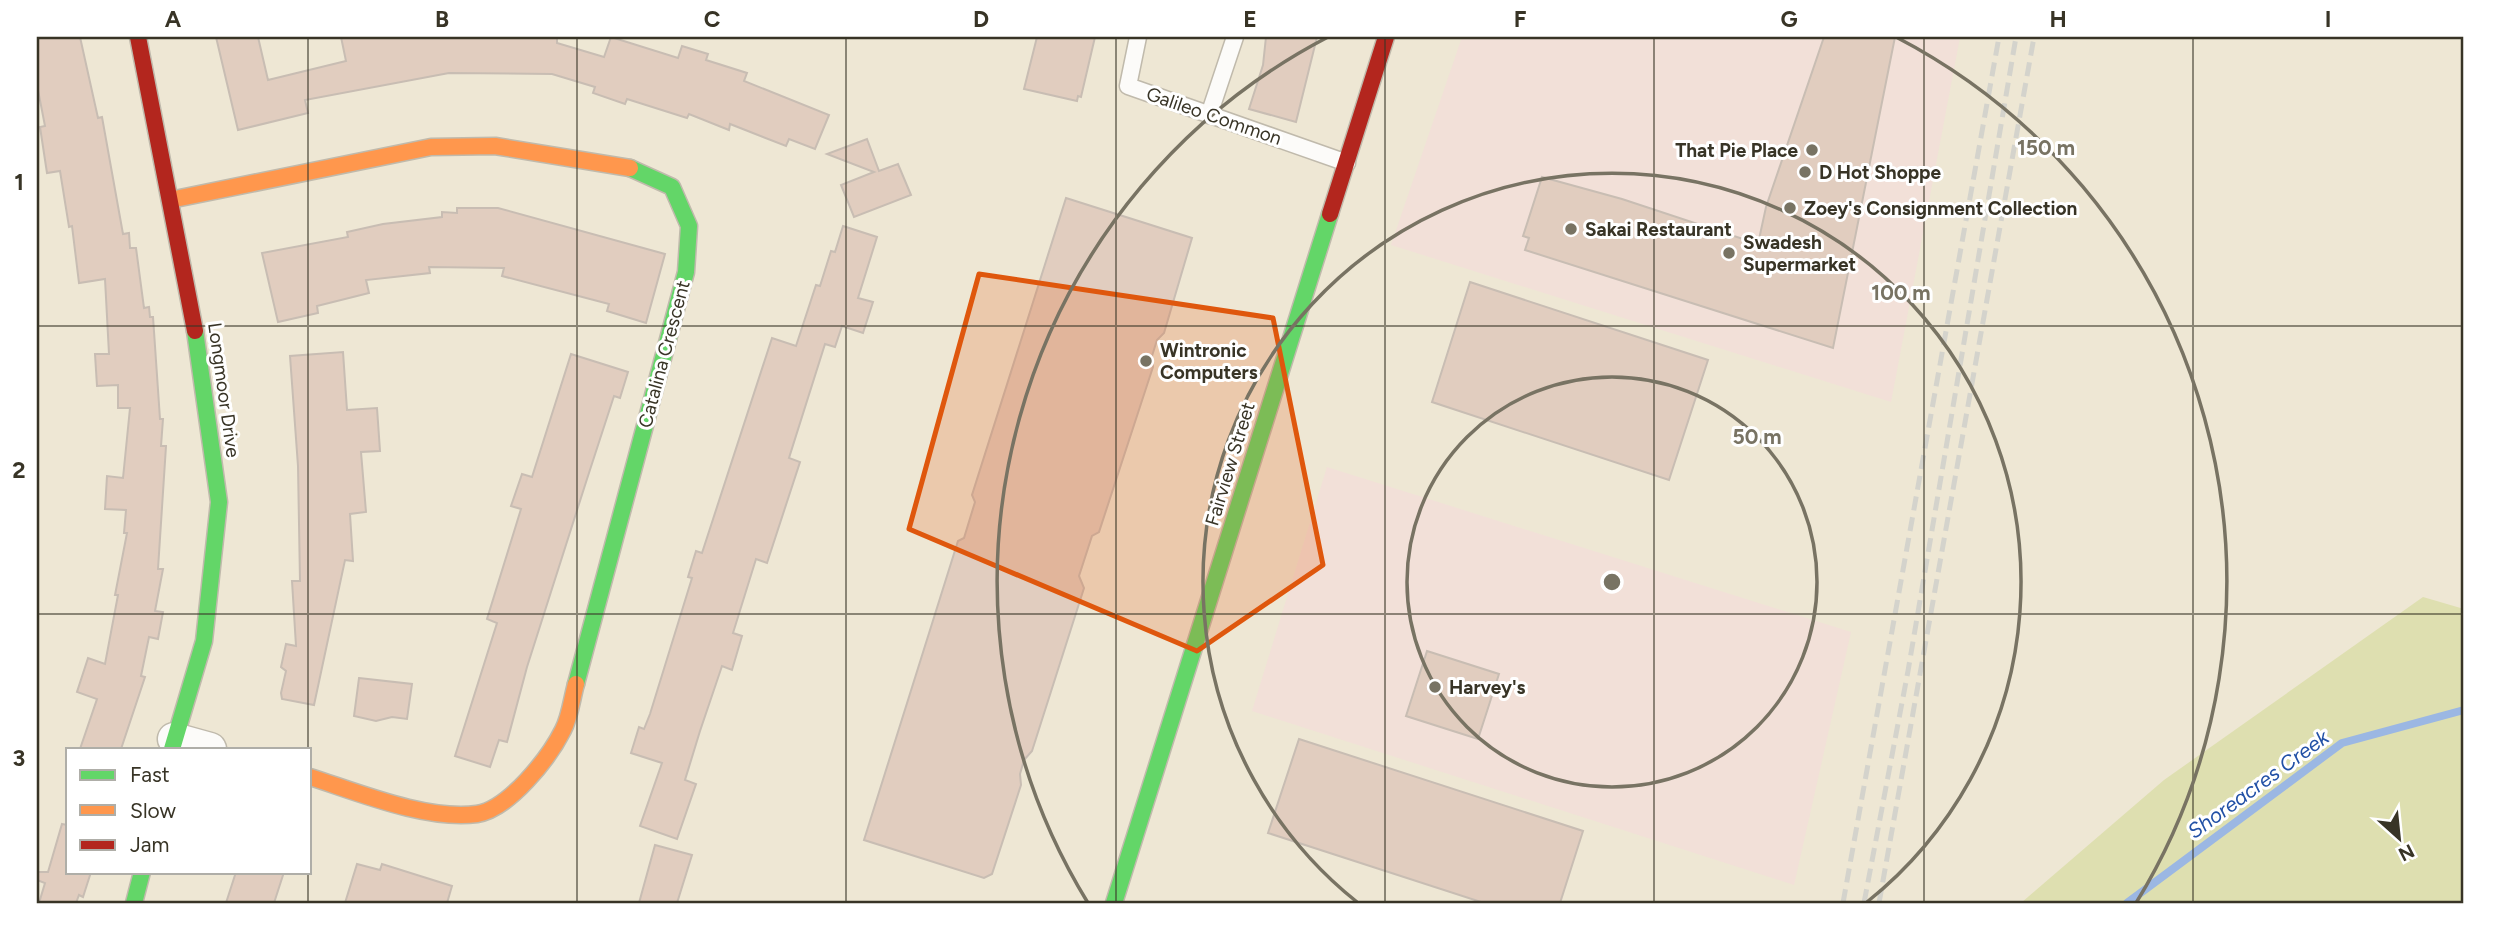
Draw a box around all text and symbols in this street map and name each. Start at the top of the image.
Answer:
text: A [165,5,182,33]
text: B [435,5,449,33]
text: C [704,5,721,33]
text: D [973,5,989,33]
text: E [1243,5,1257,33]
text: F [1514,5,1527,33]
text: G [1780,5,1798,33]
text: H [2049,5,2067,33]
text: I [2325,5,2331,33]
street label: Galileo Common [1143,82,1285,150]
text: 150 m [2017,135,2075,160]
place label: That Pie Place [1675,139,1798,162]
marker: That Pie Place [1804,142,1820,158]
place label: D Hot Shoppe [1819,161,1942,184]
marker: D Hot Shoppe [1797,164,1813,180]
text: 1 [14,168,24,196]
place label: Zoey's Consignment Collection [1804,197,2077,220]
marker: Zoey's Consignment Collection [1782,200,1798,216]
place label: Sakai Restaurant [1585,218,1732,241]
marker: Sakai Restaurant [1563,221,1579,237]
place label: Swadesh Supermarket [1743,231,1857,276]
marker: Swadesh Supermarket [1721,245,1737,261]
street label: Catalina Crescent [633,278,695,430]
text: 100 m [1871,280,1931,305]
street label: Longmoor Drive [203,321,245,459]
place label: Wintronic Computers [1160,339,1258,384]
marker: Wintronic Computers [1138,353,1154,369]
street label: Fairview Street [1200,399,1260,529]
text: 50 m [1732,424,1782,449]
text: 2 [12,456,26,484]
centre of rings [1600,570,1624,594]
place label: Harvey's [1449,676,1526,699]
marker: Harvey's [1427,679,1443,695]
water label: Shoreacres Creek [2183,724,2334,844]
text: 3 [13,744,25,772]
legend [66,748,312,874]
text: Fast [130,762,170,787]
text: Slow [130,798,176,823]
north arrow [2364,804,2434,874]
text: Jam [130,832,169,857]
text: N [2395,839,2418,866]

